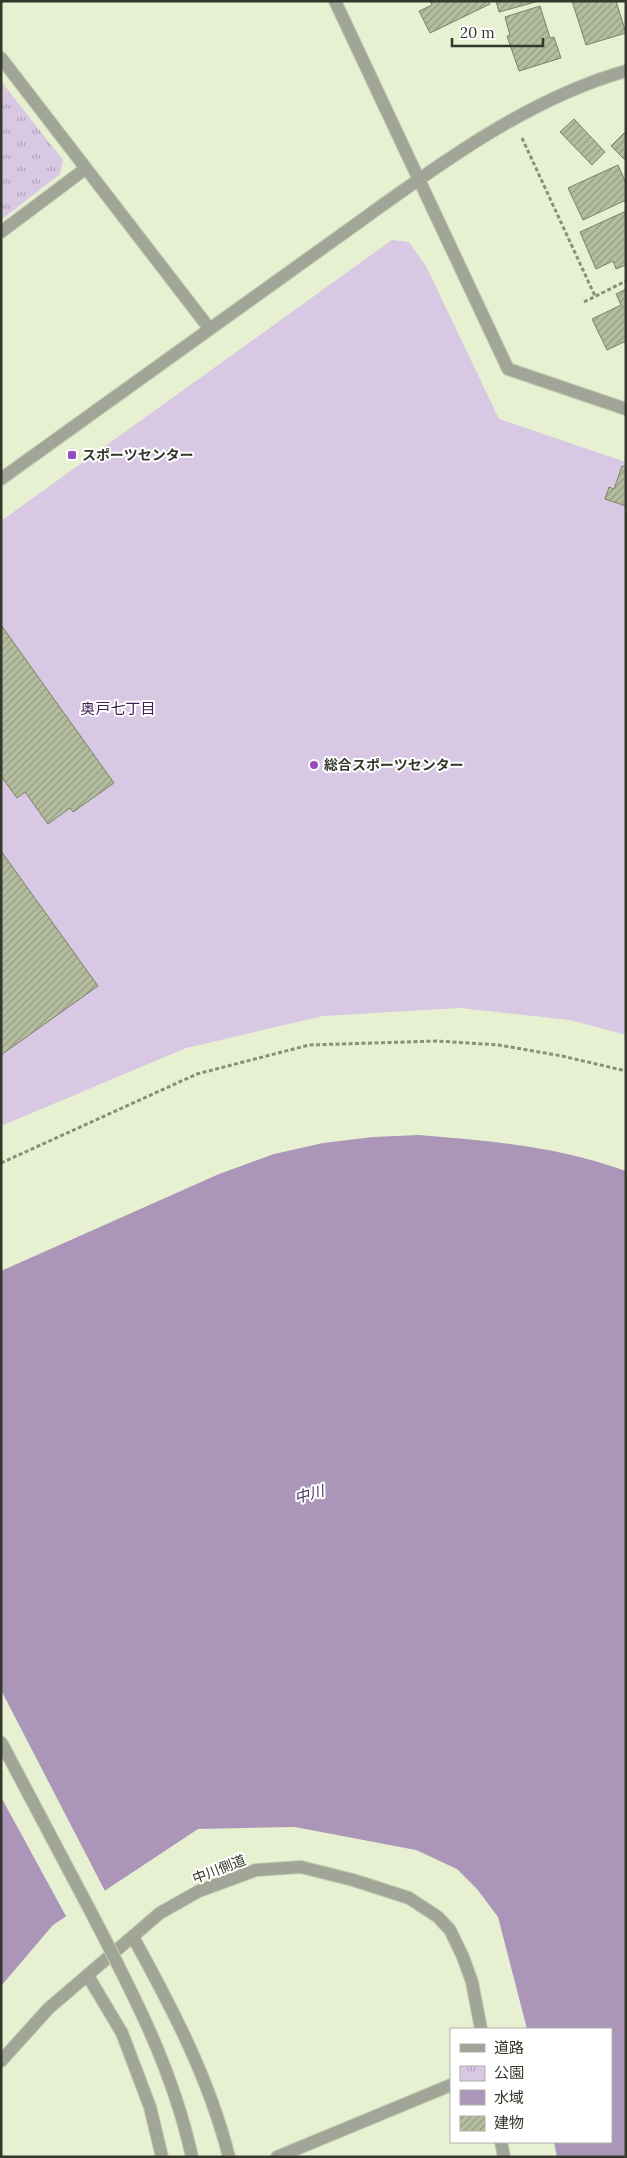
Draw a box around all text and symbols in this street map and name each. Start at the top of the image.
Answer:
scale bar [452,15,543,47]
text: 20 m [460,23,495,42]
place label: スポーツセンター [82,446,194,464]
marker: スポーツセンター [66,449,78,461]
district label: 奥戸七丁目 [80,699,156,718]
place label: 総合スポーツセンター [324,756,464,774]
marker: 総合スポーツセンター [308,759,320,771]
water label: 中川 [292,1480,328,1507]
street label: 中川側道 [190,1851,248,1887]
legend [450,2028,612,2143]
text: 道路 [494,2038,524,2057]
text: 公園 [494,2063,524,2082]
text: 水域 [494,2088,524,2107]
text: 建物 [494,2113,524,2132]

